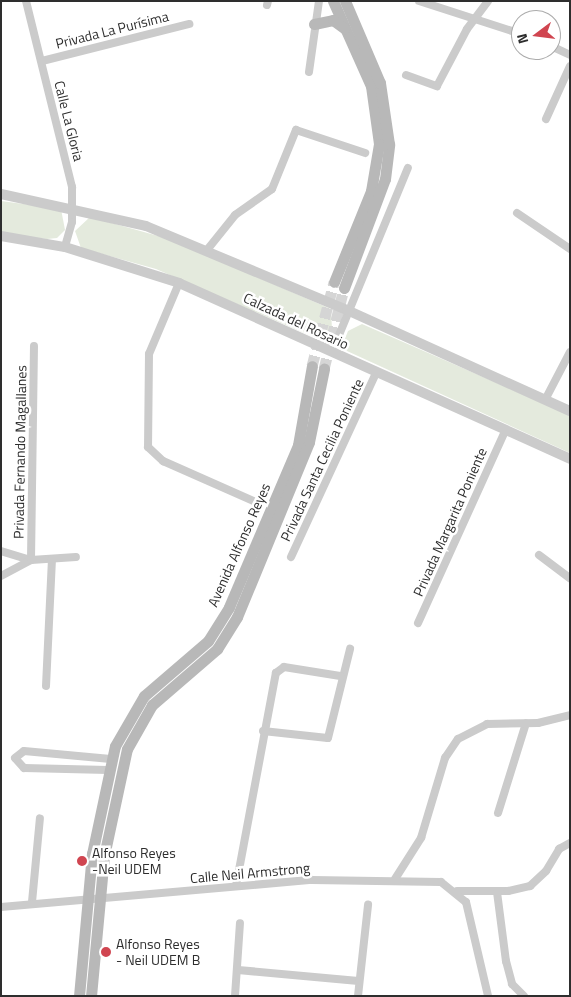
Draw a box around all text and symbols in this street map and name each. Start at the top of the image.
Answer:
street label: Privada La Purísima [54,8,170,52]
north arrow [511,10,561,60]
text: N [511,31,533,46]
street label: Calle La Gloria [51,79,87,163]
street label: Calzada del Rosario [241,289,351,353]
street label: Privada Fernando Magallanes [10,365,30,539]
street label: Privada Santa Cecilia Poniente [277,376,367,544]
street label: Privada Margarita Poniente [410,445,490,599]
street label: Avenida Alfonso Reyes [204,481,274,609]
place label: Alfonso Reyes -Neil UDEM [92,845,176,878]
marker: Alfonso Reyes -Neil UDEM [76,855,88,867]
street label: Calle Neil Armstrong [189,859,311,887]
place label: Alfonso Reyes - Neil UDEM B [116,936,200,969]
marker: Alfonso Reyes - Neil UDEM B [100,946,112,958]

